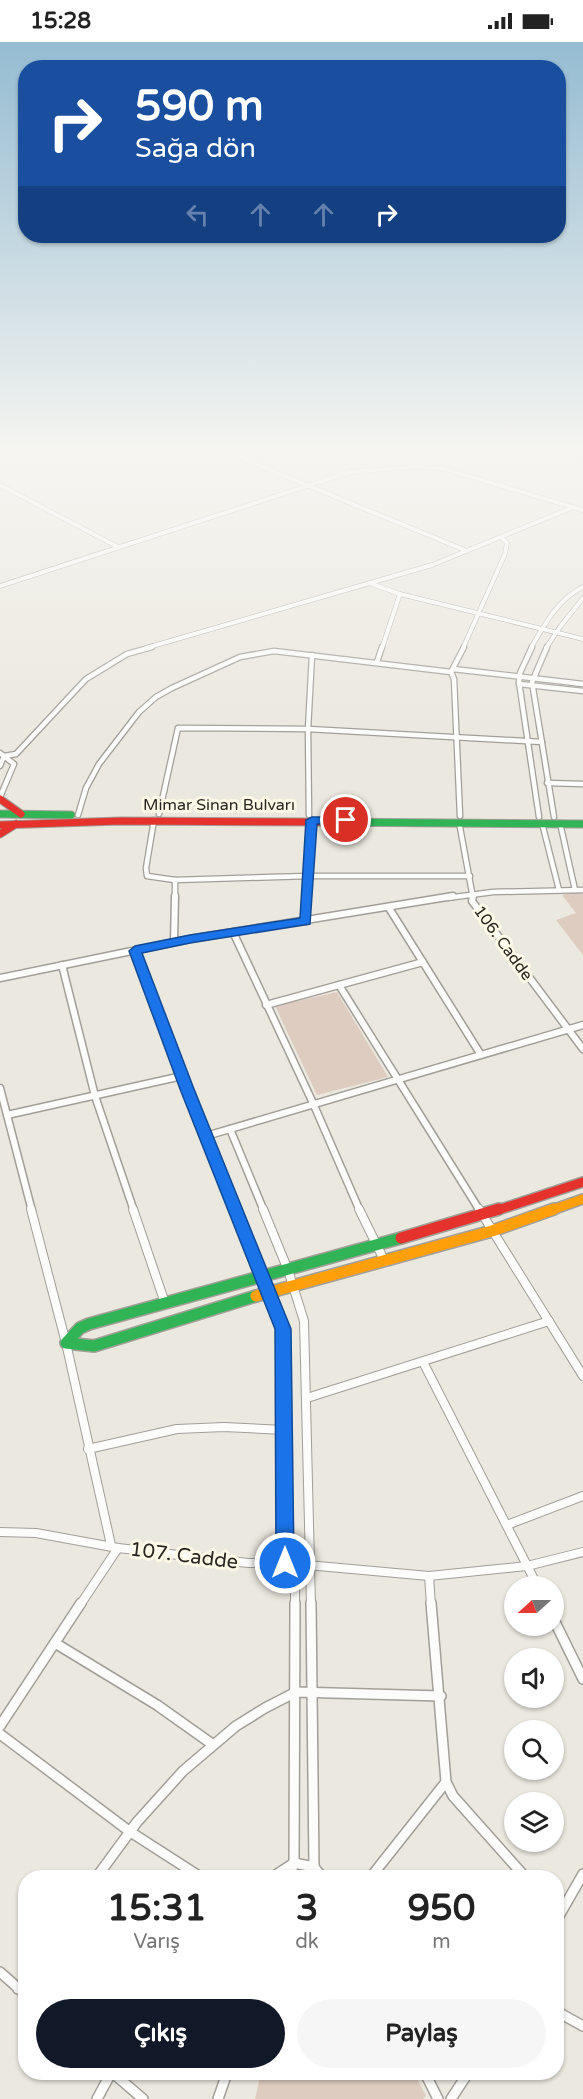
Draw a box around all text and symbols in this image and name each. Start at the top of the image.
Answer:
text: 15:28 [30,8,91,34]
text: 590 m [135,81,264,132]
icon: right [36,84,114,162]
text: Sağa dön [135,132,256,165]
icon: left [181,198,214,231]
icon: ahead [244,198,277,231]
icon: ahead [307,198,340,231]
icon: right [370,198,403,231]
pin [320,794,371,845]
street label: Mimar Sinan Bulvarı [143,795,295,815]
icon: arrive [329,803,362,836]
street label: 106. Cadde [469,902,537,984]
position arrow [253,1531,317,1595]
street label: 107. Cadde [129,1537,239,1575]
north arrow [504,1576,564,1636]
map controls [504,1576,564,1852]
button: sound [504,1648,564,1708]
button: search [504,1720,564,1780]
button: layers [504,1792,564,1852]
text: 15:31 [107,1887,207,1930]
text: 3 [296,1887,318,1930]
text: 950 [407,1887,475,1930]
text: Varış [133,1930,180,1954]
text: dk [295,1930,319,1954]
text: m [432,1930,451,1954]
button: Çıkış [36,1999,285,2068]
button: Paylaş [297,1999,546,2068]

